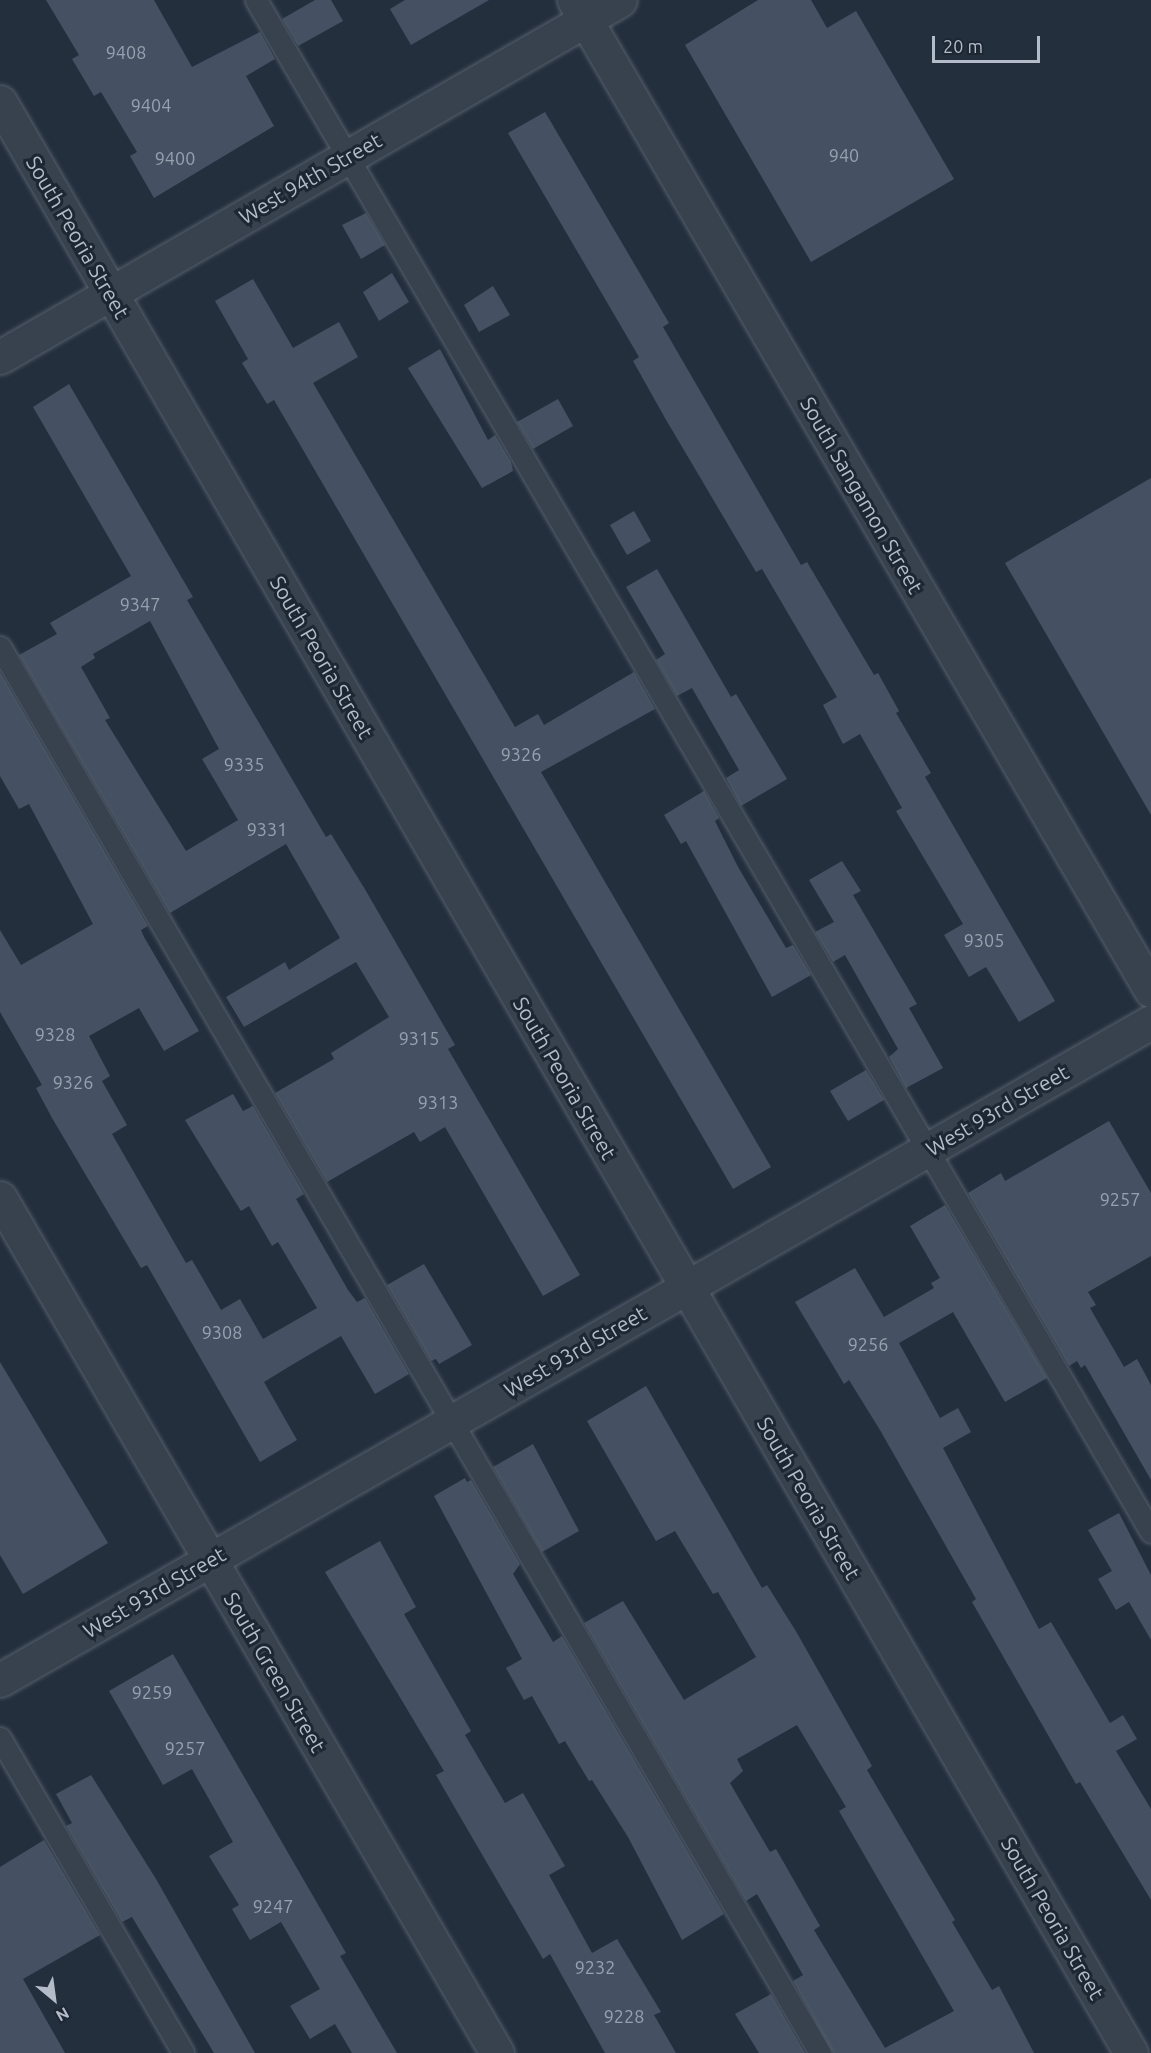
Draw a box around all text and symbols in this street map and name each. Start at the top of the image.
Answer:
scale bar [935,24,1043,62]
text: 20 m [943,36,983,56]
house number: 9408 [106,41,146,63]
house number: 9404 [131,94,171,116]
street label: West 94th Street [234,127,386,229]
house number: 940 [829,144,859,166]
house number: 9400 [155,147,195,169]
street label: South Peoria Street [21,151,135,323]
street label: South Sangamon Street [795,392,929,598]
street label: South Peoria Street [265,571,379,743]
house number: 9347 [120,593,160,615]
house number: 9326 [501,743,541,765]
house number: 9335 [224,753,264,775]
house number: 9331 [247,818,287,840]
house number: 9305 [964,929,1004,951]
street label: South Peoria Street [508,992,622,1164]
house number: 9328 [35,1023,75,1045]
house number: 9315 [399,1027,439,1049]
street label: West 93rd Street [921,1059,1073,1161]
house number: 9326 [53,1071,93,1093]
house number: 9313 [418,1091,458,1113]
house number: 9257 [1100,1188,1140,1210]
street label: West 93rd Street [499,1300,651,1402]
house number: 9308 [202,1321,242,1343]
house number: 9256 [848,1333,888,1355]
street label: South Peoria Street [752,1412,866,1584]
street label: West 93rd Street [78,1541,230,1643]
street label: South Green Street [219,1587,331,1757]
house number: 9259 [132,1681,172,1703]
house number: 9257 [165,1737,205,1759]
street label: South Peoria Street [996,1832,1110,2004]
house number: 9247 [253,1895,293,1917]
house number: 9232 [575,1956,615,1978]
north arrow [24,1969,84,2029]
text: N [53,2004,72,2026]
house number: 9228 [604,2005,644,2027]

